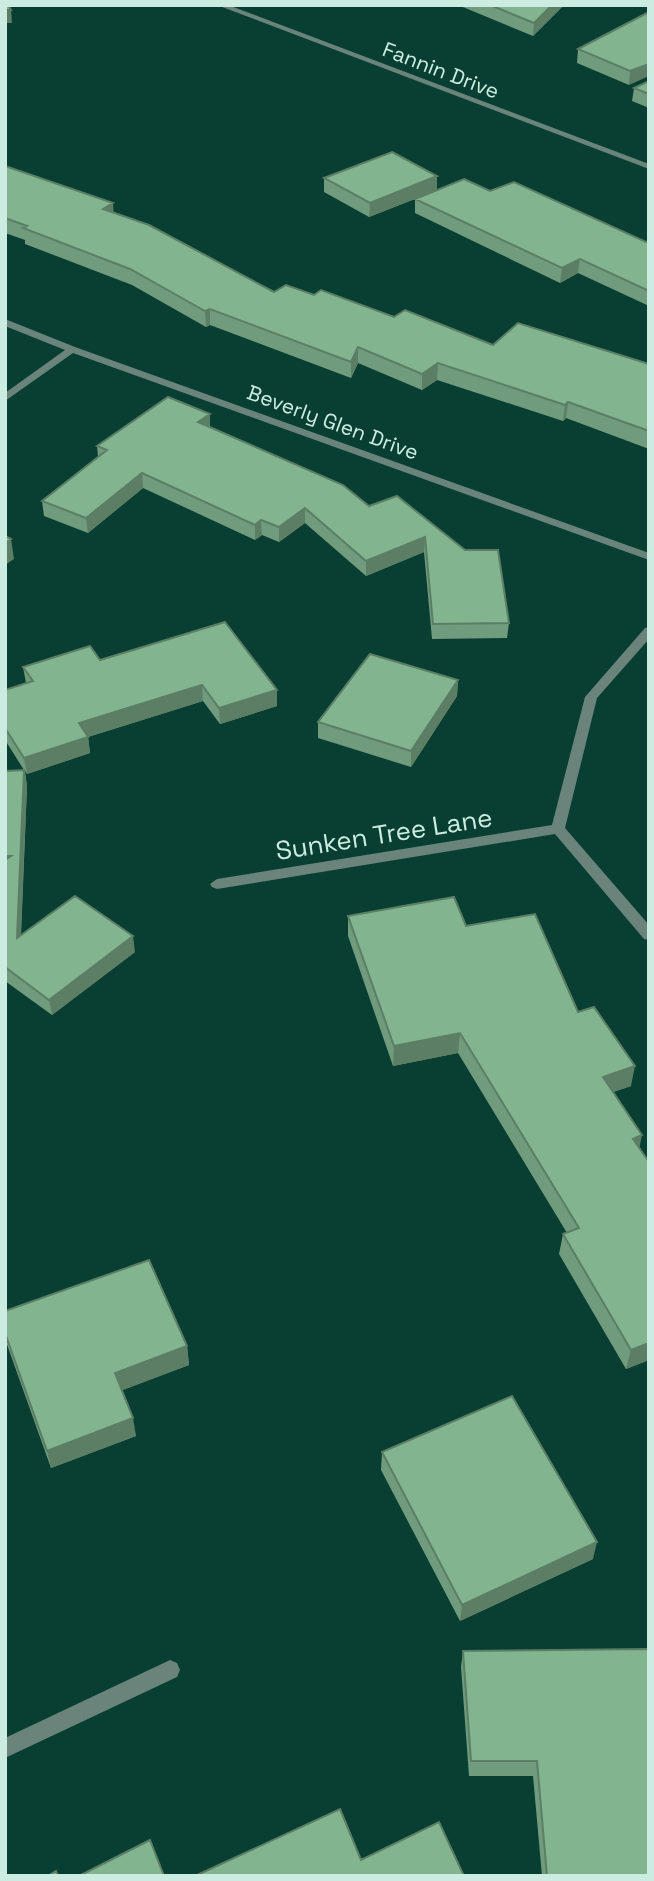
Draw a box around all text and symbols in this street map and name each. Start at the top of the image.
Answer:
street label: Fannin Drive [379,35,503,105]
street label: Beverly Glen Drive [244,378,422,466]
street label: Sunken Tree Lane [273,800,495,868]

